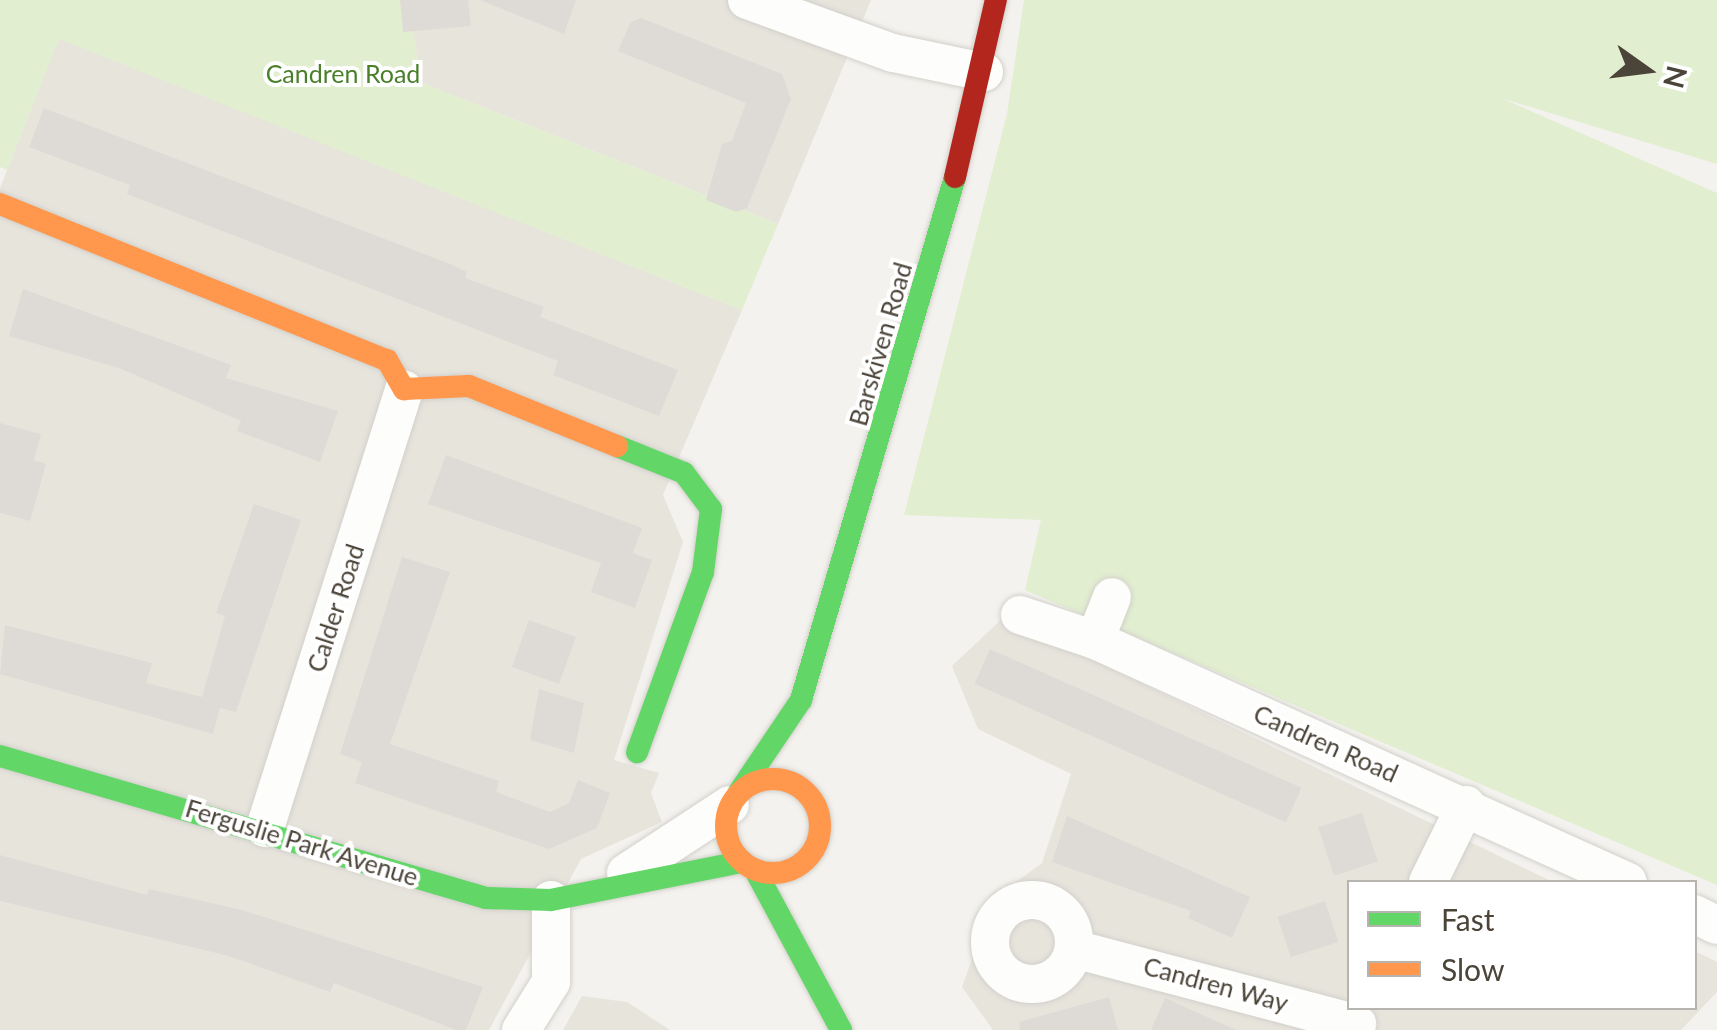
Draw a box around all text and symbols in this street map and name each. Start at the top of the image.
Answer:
north arrow [1597,20,1697,120]
park label: Candren Road [266,58,420,88]
text: N [1657,63,1695,92]
street label: Barskiven Road [842,259,918,429]
street label: Calder Road [300,540,370,676]
street label: Candren Road [1249,698,1403,788]
street label: Ferguslie Park Avenue [182,792,422,892]
legend [1347,880,1697,1010]
text: Fast [1441,901,1495,937]
street label: Candren Way [1140,950,1292,1018]
text: Slow [1441,951,1504,987]

